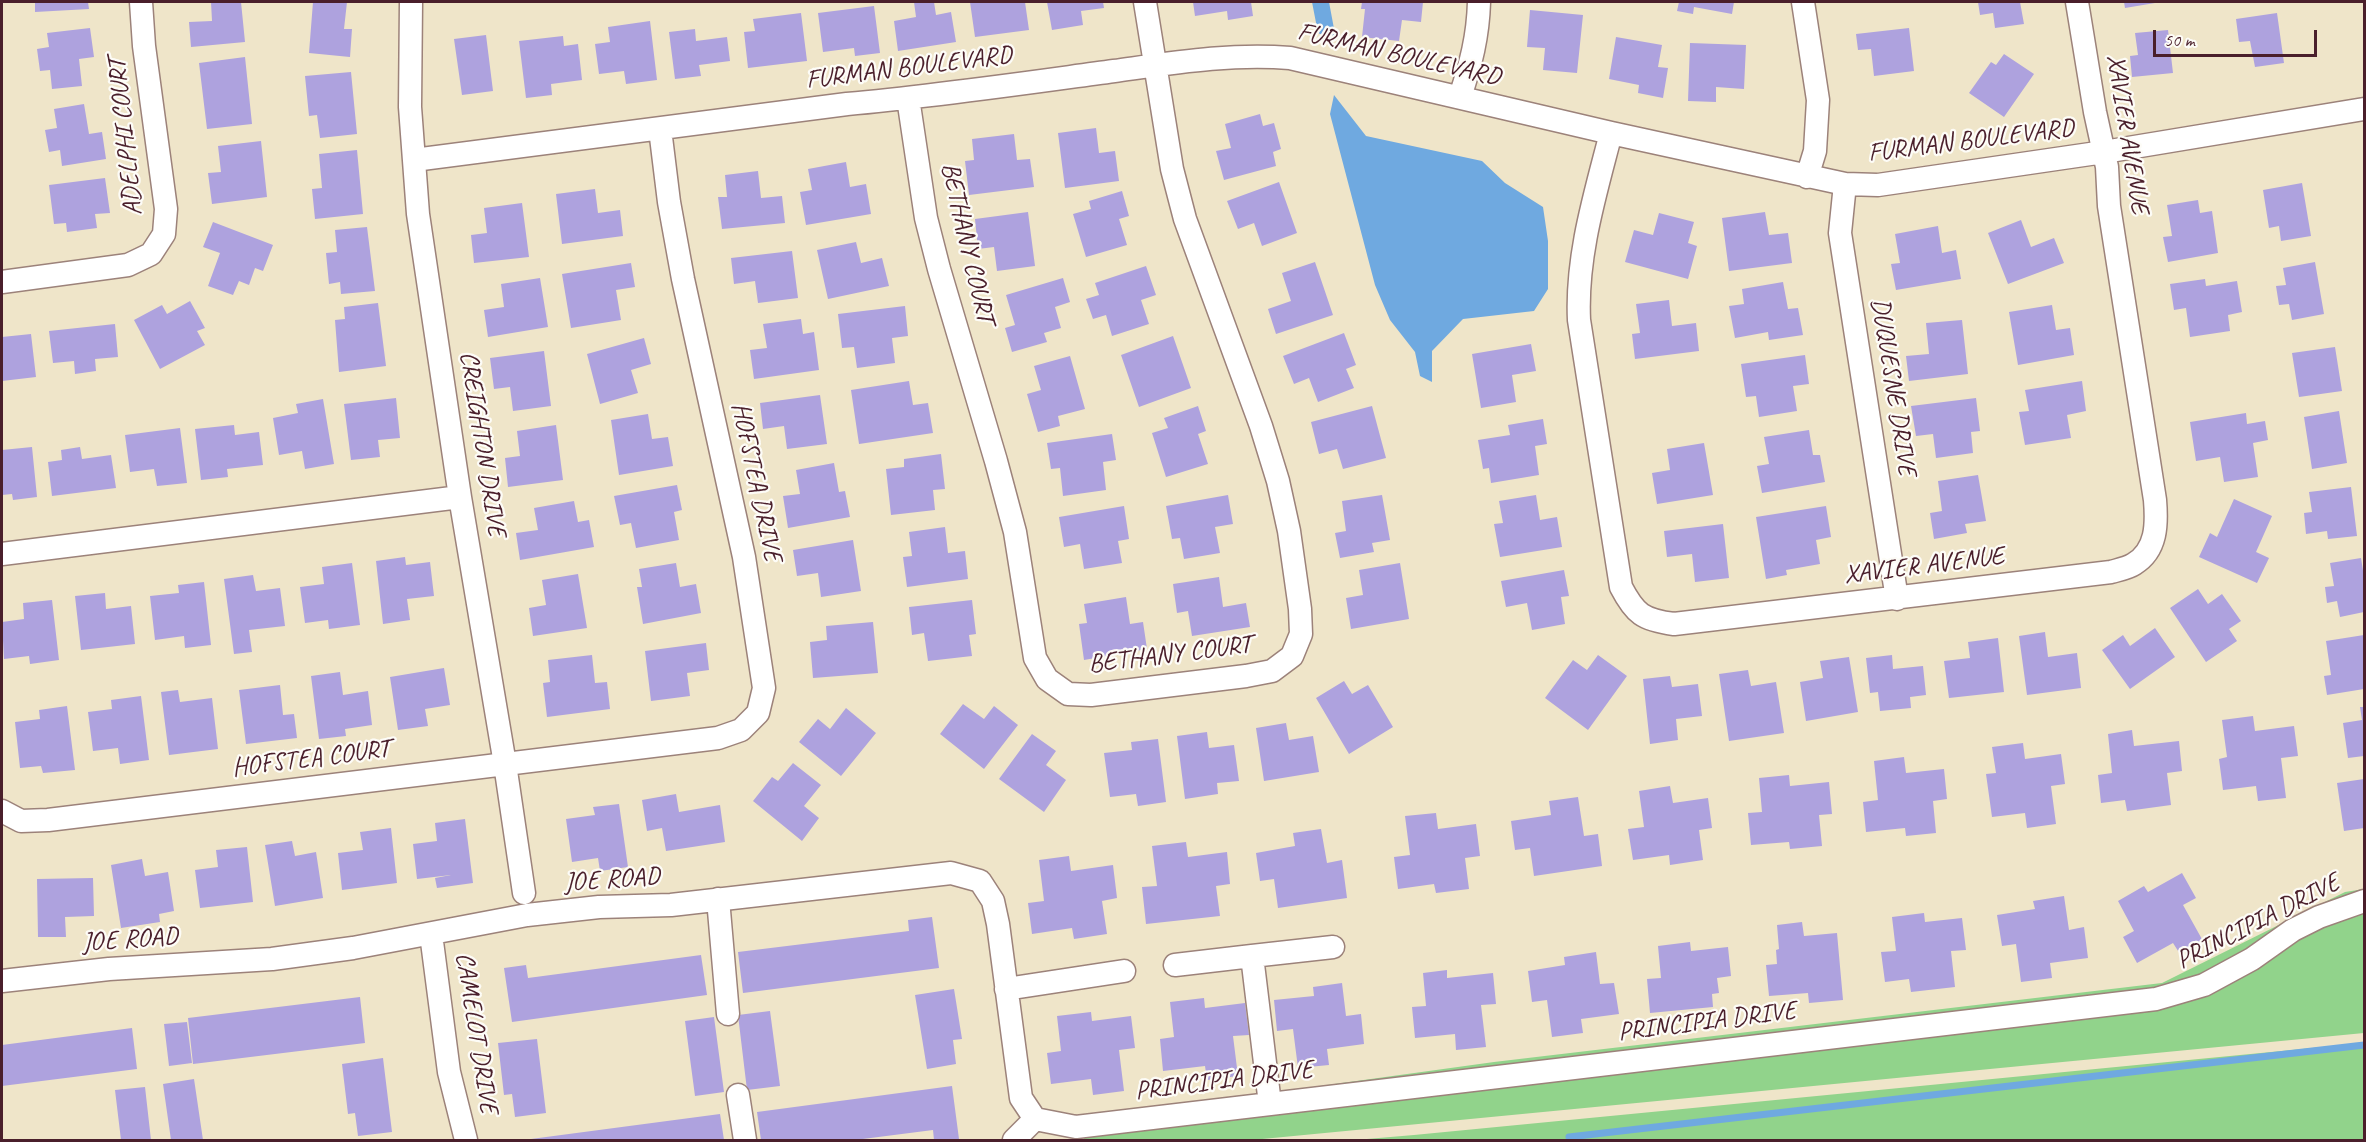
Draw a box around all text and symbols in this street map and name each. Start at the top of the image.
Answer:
street label: FURMAN BOULEVARD [1295,17,1503,93]
scale bar [2156,18,2320,56]
text: 50 m [2164,29,2195,51]
street label: FURMAN BOULEVARD [804,40,1014,96]
street label: XAVIER AVENUE [2099,52,2155,216]
street label: ADELPHI COURT [102,57,150,217]
street label: FURMAN BOULEVARD [1866,113,2076,169]
street label: BETHANY COURT [933,160,1001,326]
street label: DUQUESNE DRIVE [1864,296,1922,478]
street label: CREIGHTON DRIVE [452,349,512,539]
street label: HOFSTEA DRIVE [724,400,788,564]
street label: XAVIER AVENUE [1842,541,2006,591]
street label: BETHANY COURT [1087,630,1253,680]
street label: HOFSTEA COURT [230,734,392,784]
street label: JOE ROAD [563,861,661,899]
street label: PRINCIPIA DRIVE [2171,867,2345,977]
street label: JOE ROAD [81,921,179,959]
street label: CAMELOT DRIVE [448,950,504,1116]
street label: PRINCIPIA DRIVE [1616,996,1798,1048]
street label: PRINCIPIA DRIVE [1133,1055,1315,1107]

